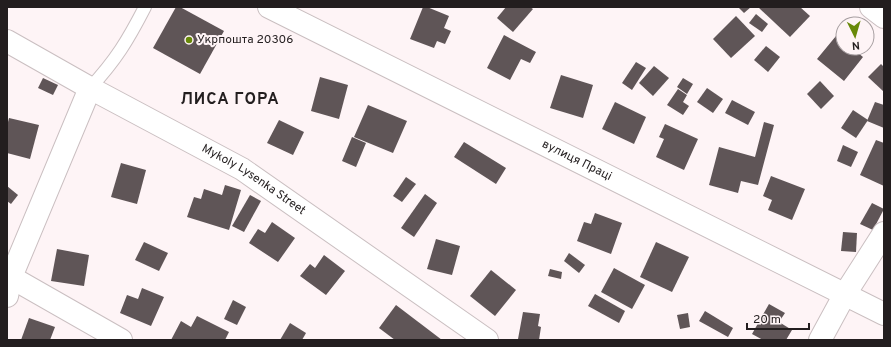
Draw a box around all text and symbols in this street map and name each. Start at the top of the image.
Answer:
north arrow [835,16,875,56]
place label: Укрпошта 20306 [197,32,293,48]
marker: Укрпошта 20306 [184,35,194,45]
text: N [851,38,860,52]
district label: ЛИСА ГОРА [180,90,280,110]
street label: вулиця Праці [539,136,614,185]
street label: Mykoly Lysenka Street [199,141,309,219]
scale bar [747,305,809,331]
text: 20 m [753,312,781,328]

